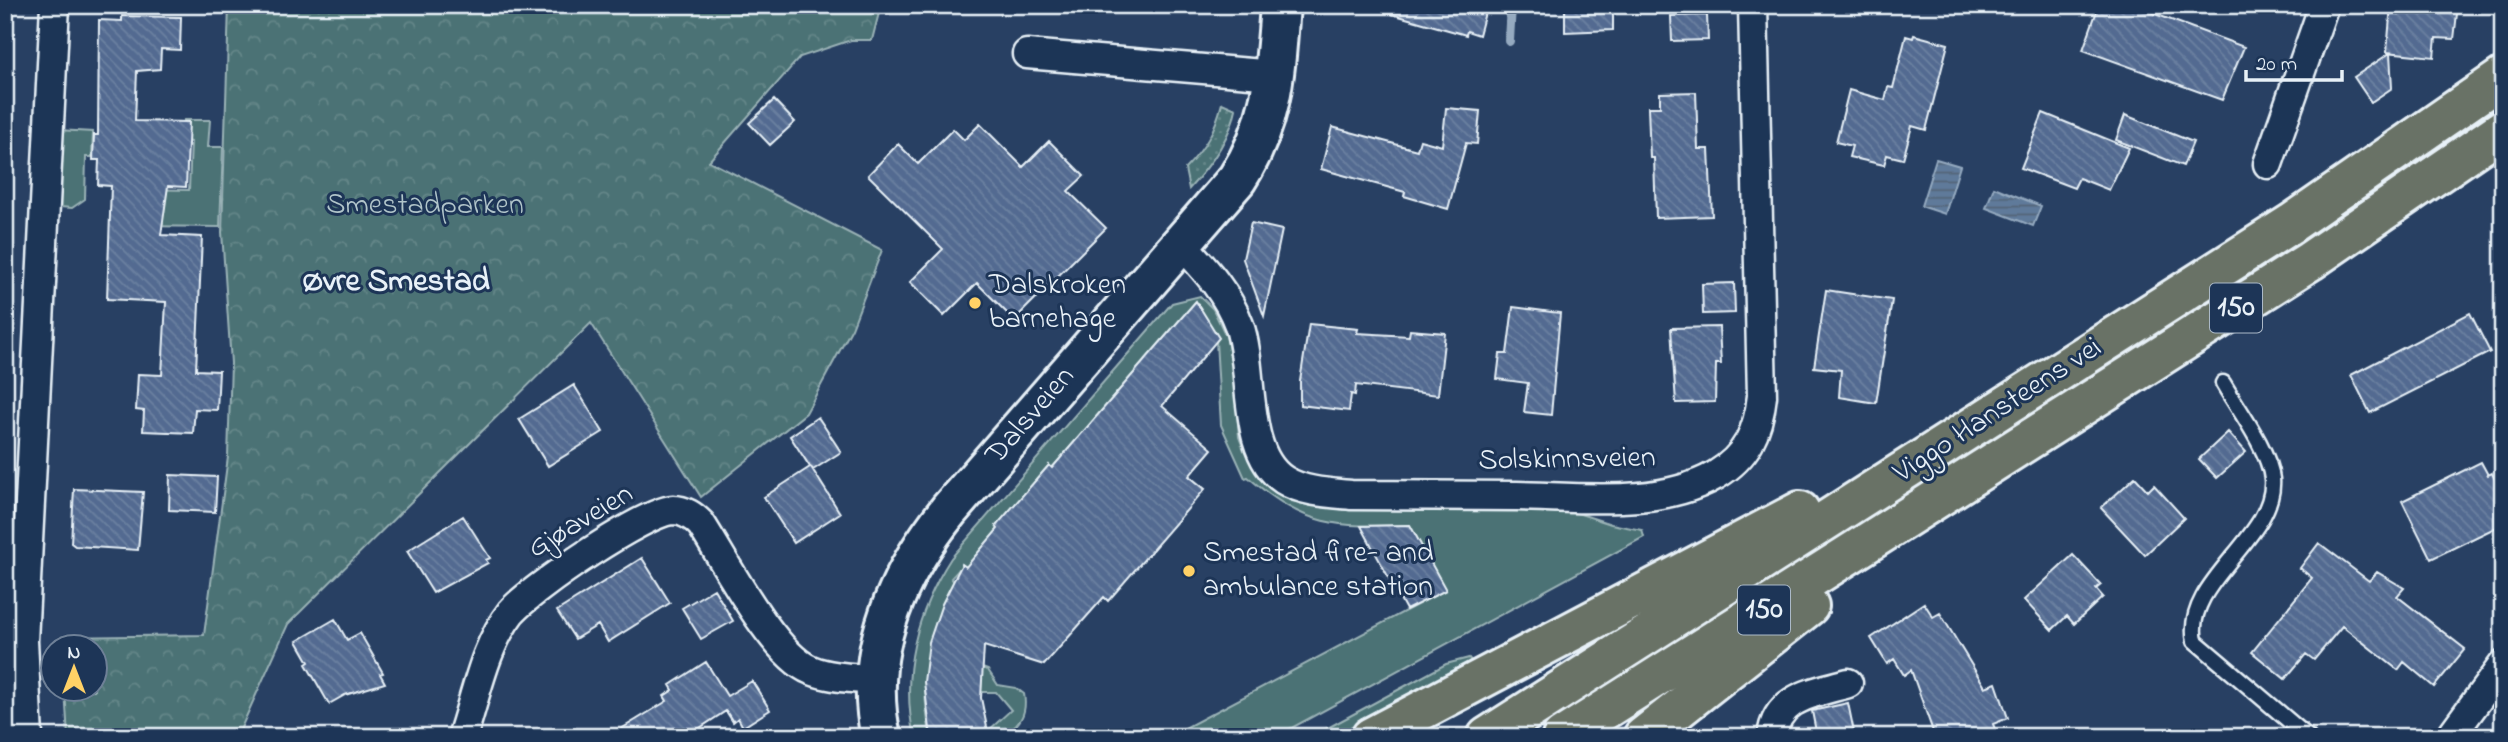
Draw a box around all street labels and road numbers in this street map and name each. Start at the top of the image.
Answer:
road number: 150 [2210,284,2262,332]
street label: Viggo Hansteens vei [1884,327,2111,496]
street label: Dalsveien [975,357,1086,476]
street label: Solskinnsveien [1478,436,1656,484]
street label: Gjøaveien [520,473,642,571]
road number: 150 [1738,586,1790,634]

